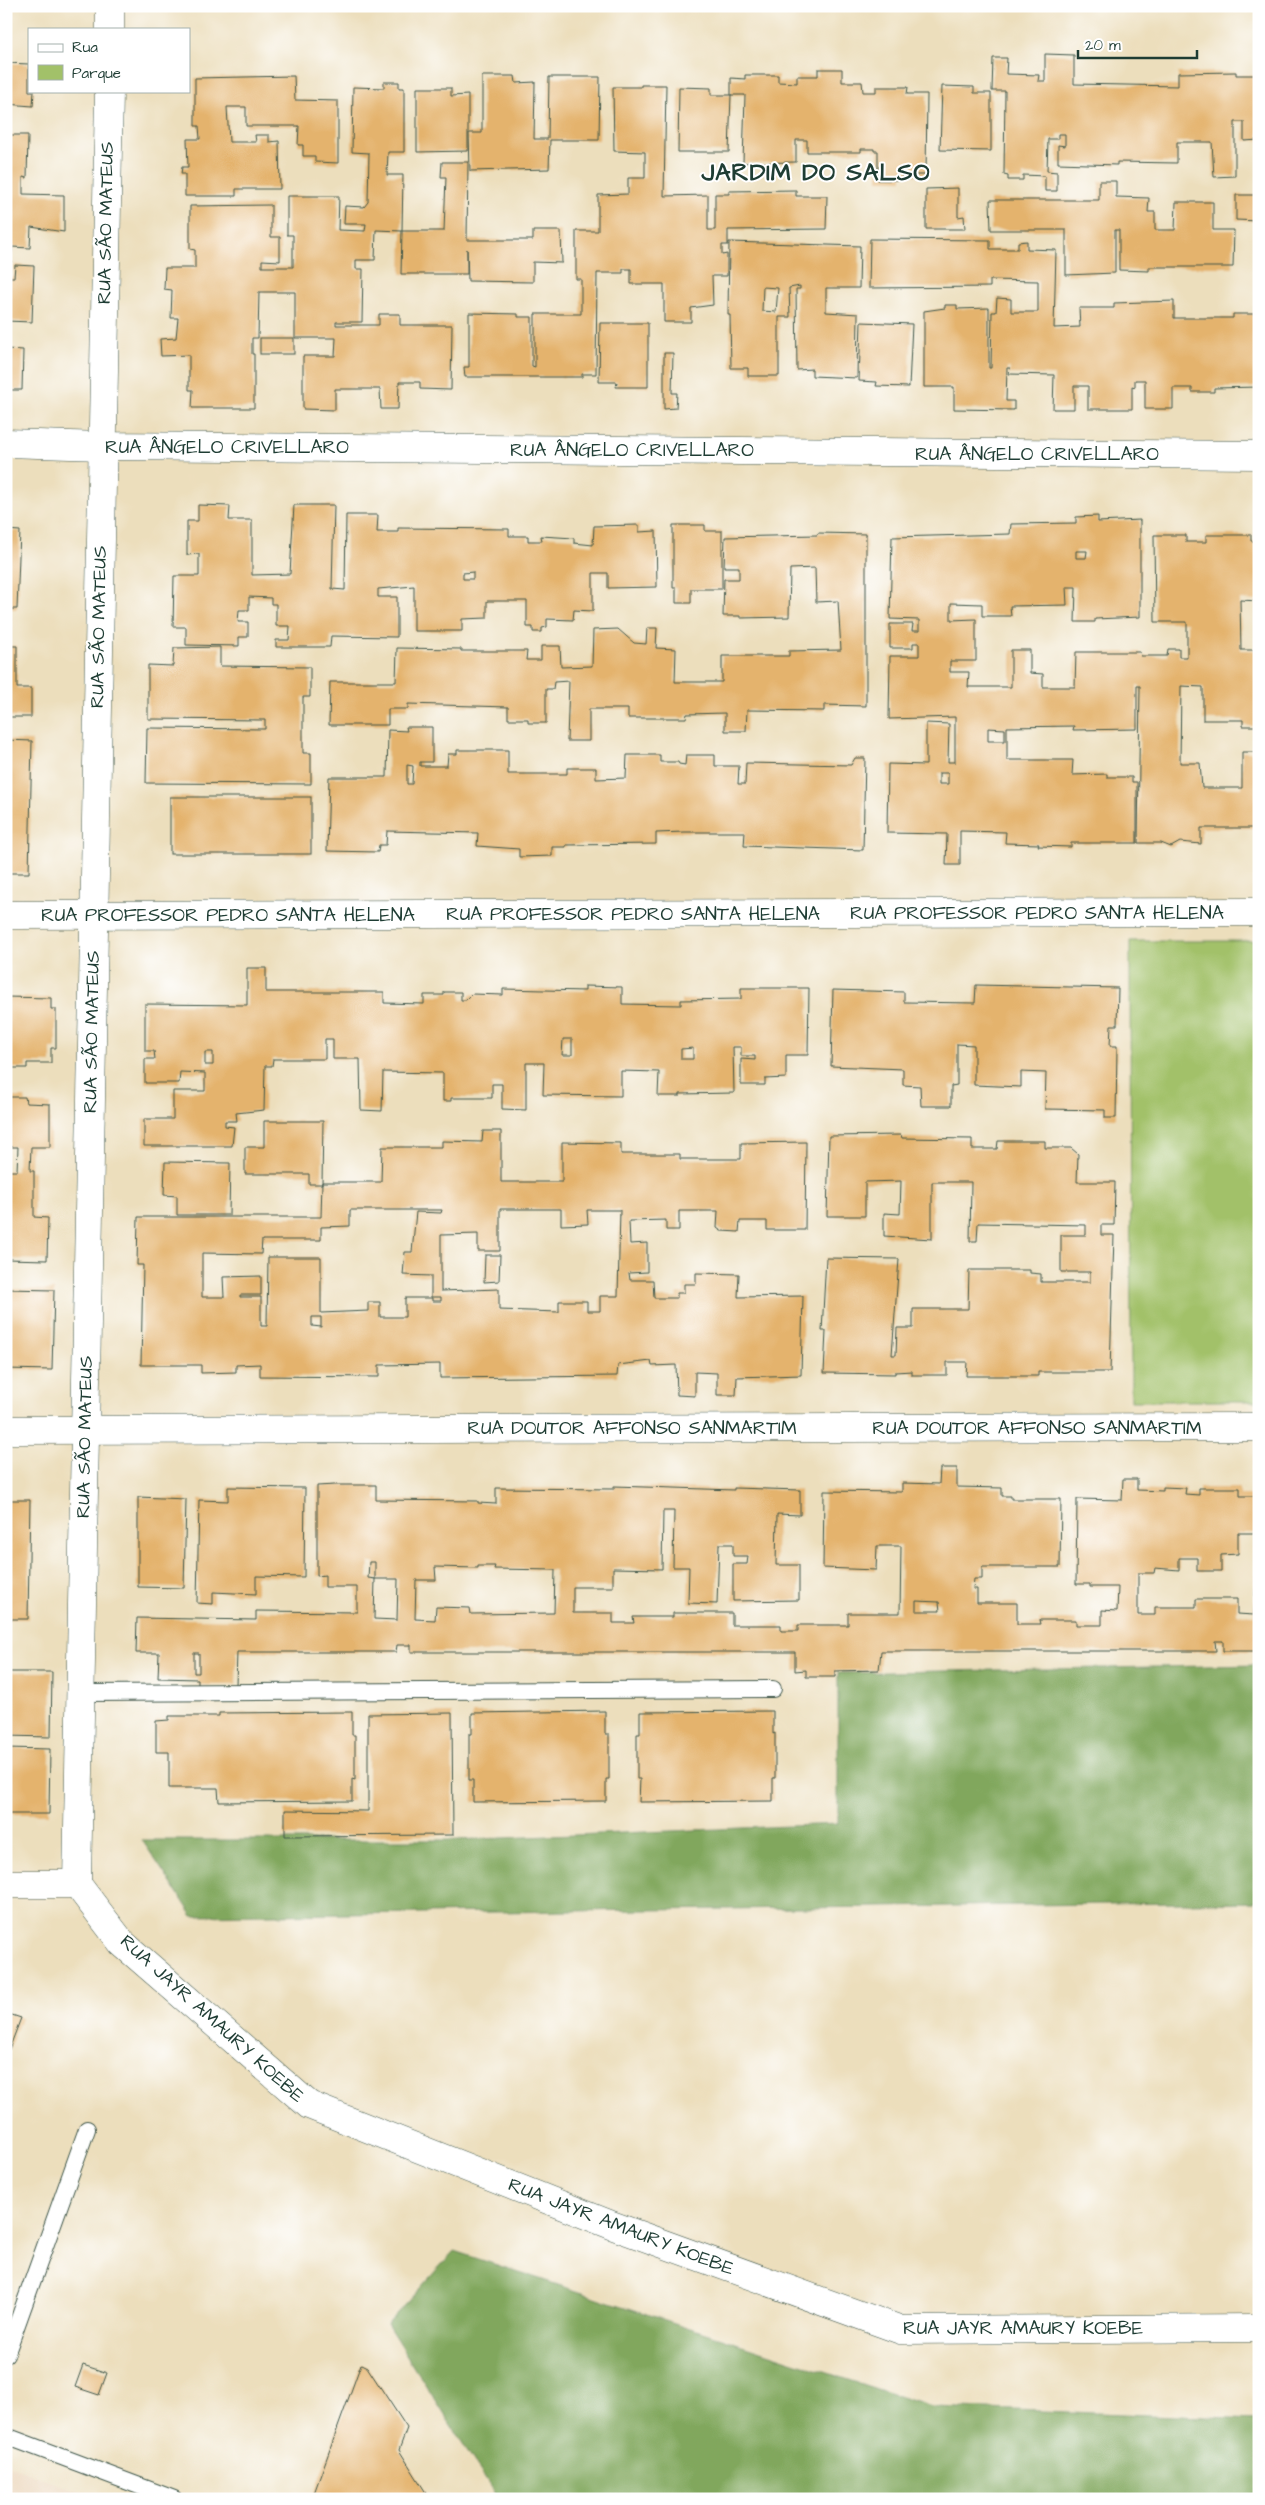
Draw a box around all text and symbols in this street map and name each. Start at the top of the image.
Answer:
legend [28,28,190,92]
scale bar [1078,28,1196,60]
text: 20 m [1085,35,1121,56]
text: Rua [72,37,98,58]
text: Parque [72,63,121,84]
street label: RUA SÃO MATEUS [91,141,121,305]
district label: JARDIM DO SALSO [700,156,931,190]
street label: RUA ÂNGELO CRIVELLARO [105,434,349,461]
street label: RUA ÂNGELO CRIVELLARO [510,437,754,464]
street label: RUA ÂNGELO CRIVELLARO [915,441,1159,468]
street label: RUA SÃO MATEUS [84,545,114,709]
street label: RUA PROFESSOR PEDRO SANTA HELENA [850,900,1224,927]
street label: RUA PROFESSOR PEDRO SANTA HELENA [446,901,820,928]
street label: RUA PROFESSOR PEDRO SANTA HELENA [41,902,415,929]
street label: RUA SÃO MATEUS [77,950,107,1114]
street label: RUA SÃO MATEUS [70,1355,100,1519]
street label: RUA DOUTOR AFFONSO SANMARTIM [467,1415,797,1442]
street label: RUA DOUTOR AFFONSO SANMARTIM [872,1415,1202,1442]
street label: RUA JAYR AMAURY KOEBE [114,1929,310,2109]
street label: RUA JAYR AMAURY KOEBE [504,2171,738,2283]
street label: RUA JAYR AMAURY KOEBE [903,2315,1143,2342]

